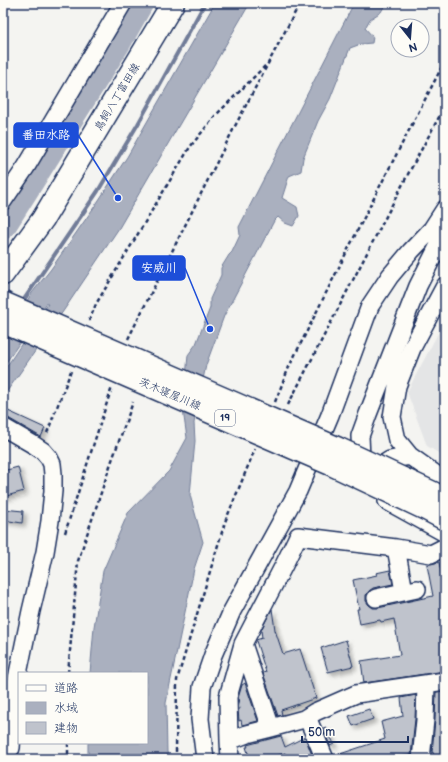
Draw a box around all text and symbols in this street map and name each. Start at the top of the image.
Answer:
north arrow [390,18,430,58]
text: N [407,40,419,55]
street label: 鳥飼八丁富田線 [92,61,142,133]
callout: 番田水路 [14,123,78,147]
text: 番田水路 [22,128,70,143]
callout: 安威川 [133,256,185,280]
text: 安威川 [141,261,177,276]
street label: 茨木寝屋川線 [137,375,203,413]
road number: 19 [215,410,235,426]
legend [18,672,148,744]
text: 道路 [54,681,78,696]
text: 水域 [54,701,78,716]
scale bar [302,718,408,744]
text: 建物 [54,721,78,736]
text: 50 m [308,725,335,740]

